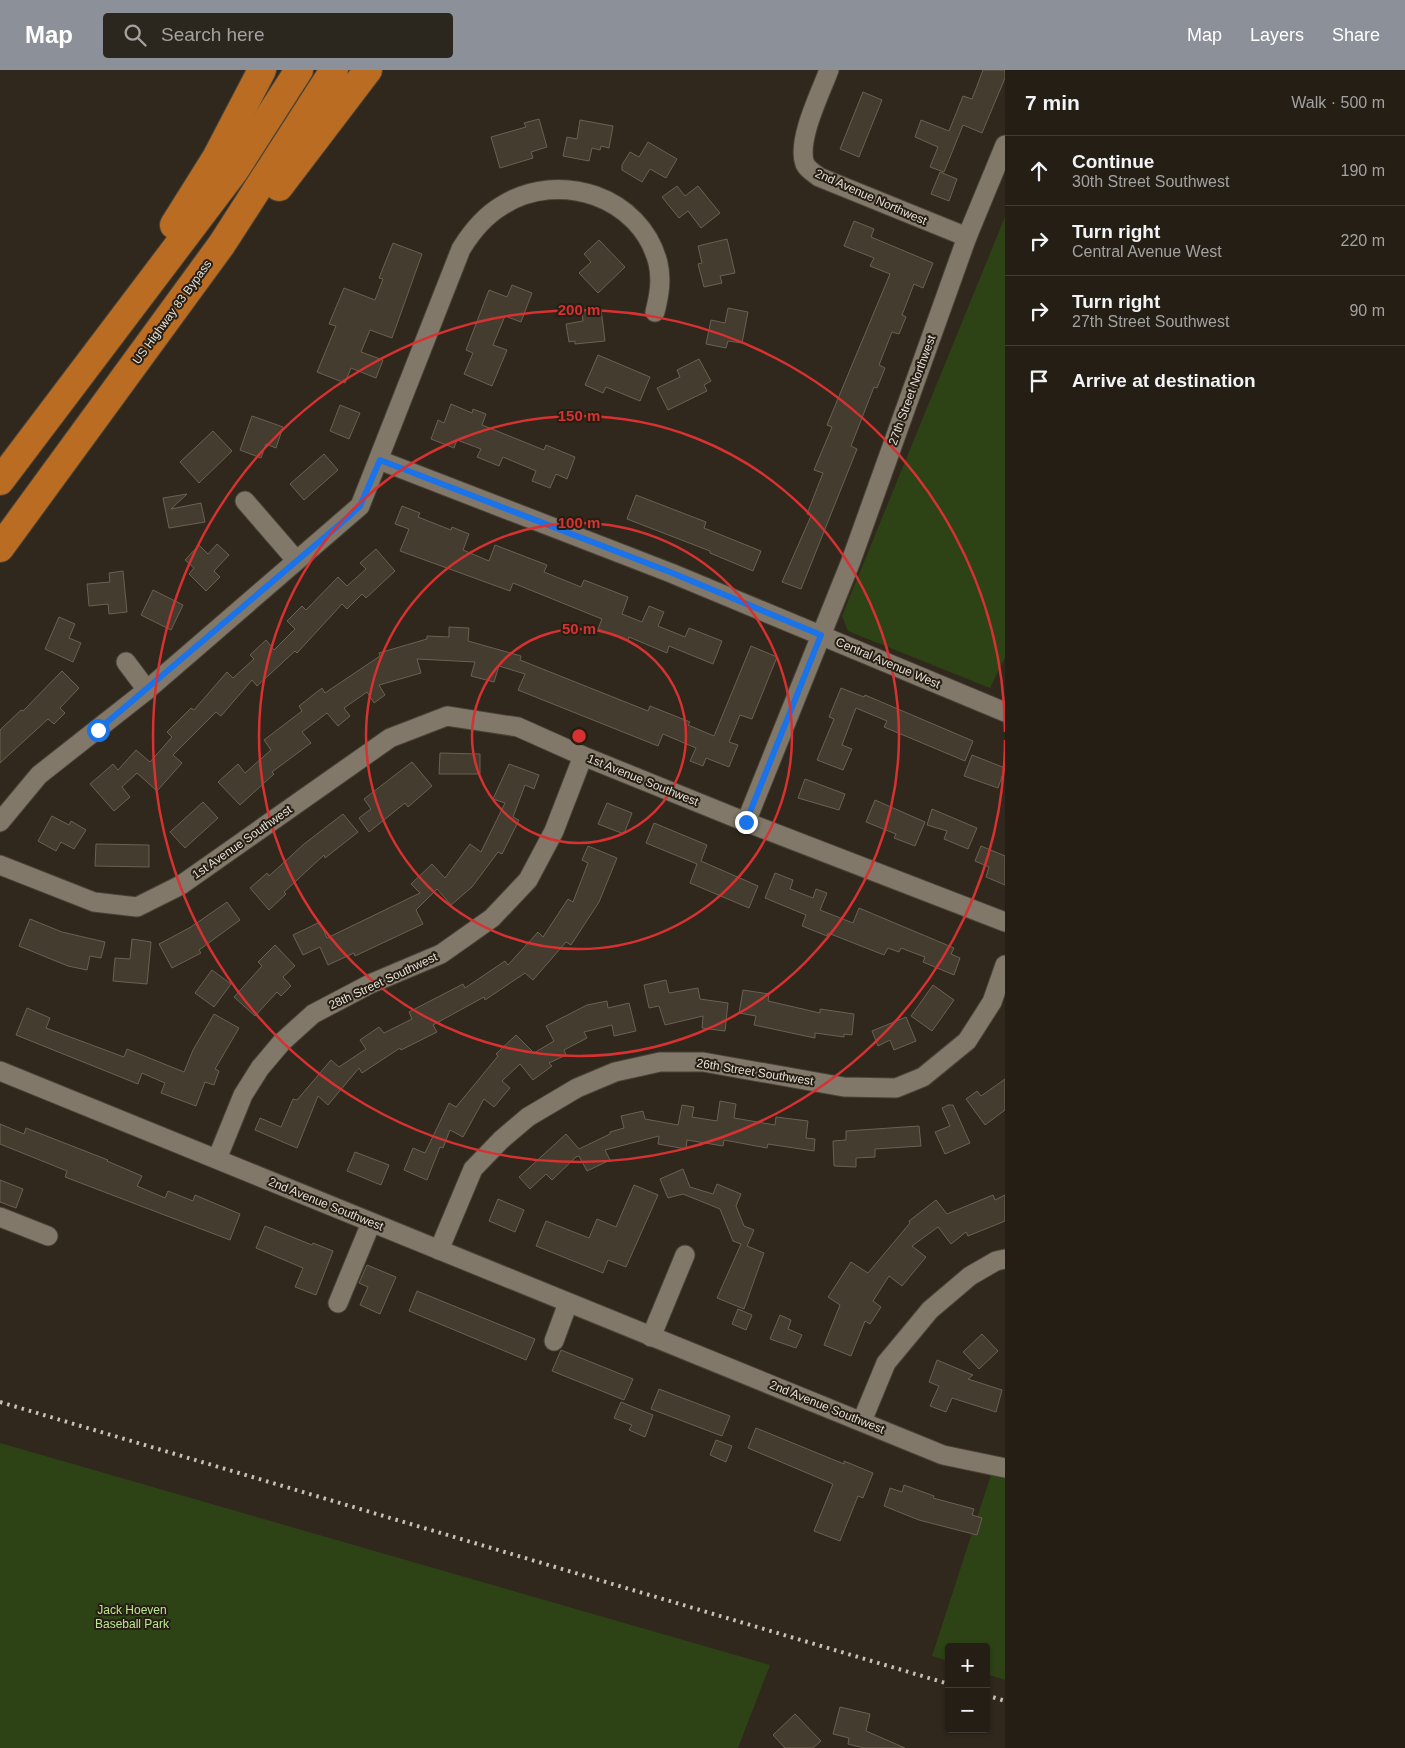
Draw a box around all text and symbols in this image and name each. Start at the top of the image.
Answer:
search box [103,13,453,58]
text: Map [25,21,73,48]
icon: search [121,21,149,49]
text: Search here [161,24,265,45]
text: Map [1187,25,1222,45]
text: Layers [1250,25,1304,45]
text: Share [1332,25,1380,45]
text: 7 min [1025,91,1080,114]
text: Walk · 500 m [1291,94,1385,111]
text: Continue [1072,151,1154,172]
icon: ahead [1025,157,1053,185]
text: 190 m [1341,162,1385,179]
street label: 2nd Avenue Northwest [813,166,930,228]
text: 30th Street Southwest [1072,173,1229,190]
text: Turn right [1072,221,1160,242]
icon: right [1025,227,1053,255]
text: 220 m [1341,232,1385,249]
text: Central Avenue West [1072,243,1222,260]
street label: US Highway 83 Bypass [129,257,215,367]
text: Turn right [1072,291,1160,312]
icon: right [1025,297,1053,325]
text: 200 m [558,301,600,318]
text: 90 m [1349,302,1385,319]
text: 27th Street Southwest [1072,313,1229,330]
street label: 27th Street Northwest [886,332,939,447]
icon: arrive [1025,367,1053,395]
text: Arrive at destination [1072,370,1256,391]
text: 150 m [558,407,600,424]
text: 100 m [558,514,600,531]
text: 50 m [562,620,596,637]
street label: Central Avenue West [834,635,943,692]
route start [87,719,110,742]
centre of rings [570,727,588,745]
street label: 1st Avenue Southwest [585,751,701,809]
street label: 1st Avenue Southwest [189,802,295,882]
route end [735,811,758,834]
street label: 28th Street Southwest [327,949,440,1012]
street label: 26th Street Southwest [696,1056,815,1088]
street label: 2nd Avenue Southwest [267,1175,386,1234]
street label: 2nd Avenue Southwest [768,1378,887,1437]
park label: Jack Hoeven Baseball Park [95,1603,170,1631]
map controls [945,1643,990,1733]
button: + [945,1643,990,1688]
button: − [945,1688,990,1733]

